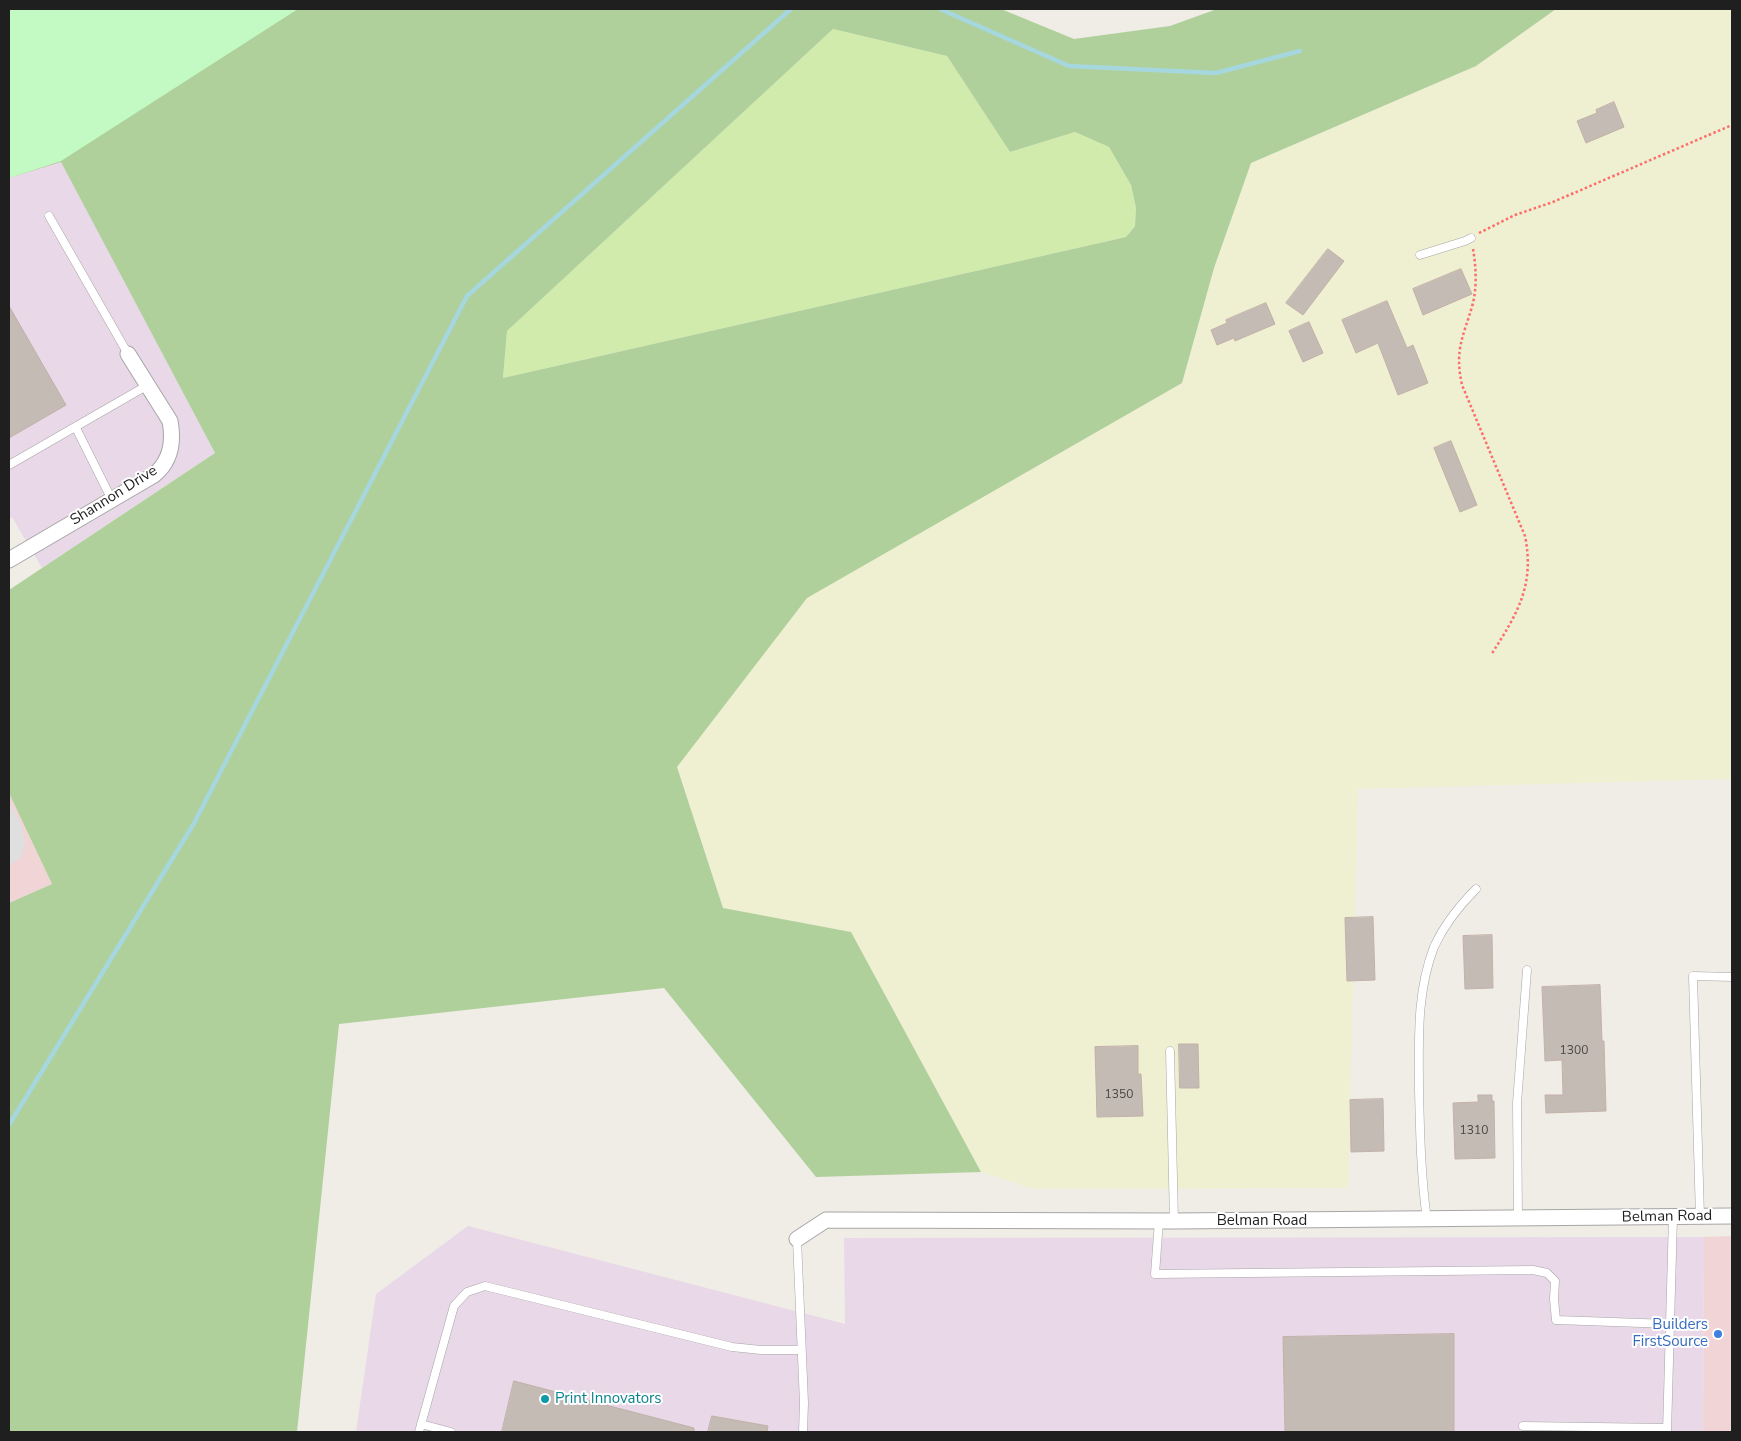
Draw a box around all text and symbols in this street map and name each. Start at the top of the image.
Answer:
street label: Shannon Drive [67,462,161,530]
house number: 1300 [1560,1044,1588,1058]
house number: 1350 [1105,1088,1133,1102]
house number: 1310 [1460,1124,1488,1138]
street label: Belman Road [1622,1207,1712,1227]
street label: Belman Road [1217,1212,1307,1230]
place label: Builders FirstSource [1633,1316,1708,1351]
marker: Builders FirstSource [1712,1328,1724,1340]
place label: Print Innovators [555,1390,661,1408]
marker: Print Innovators [539,1393,551,1405]

